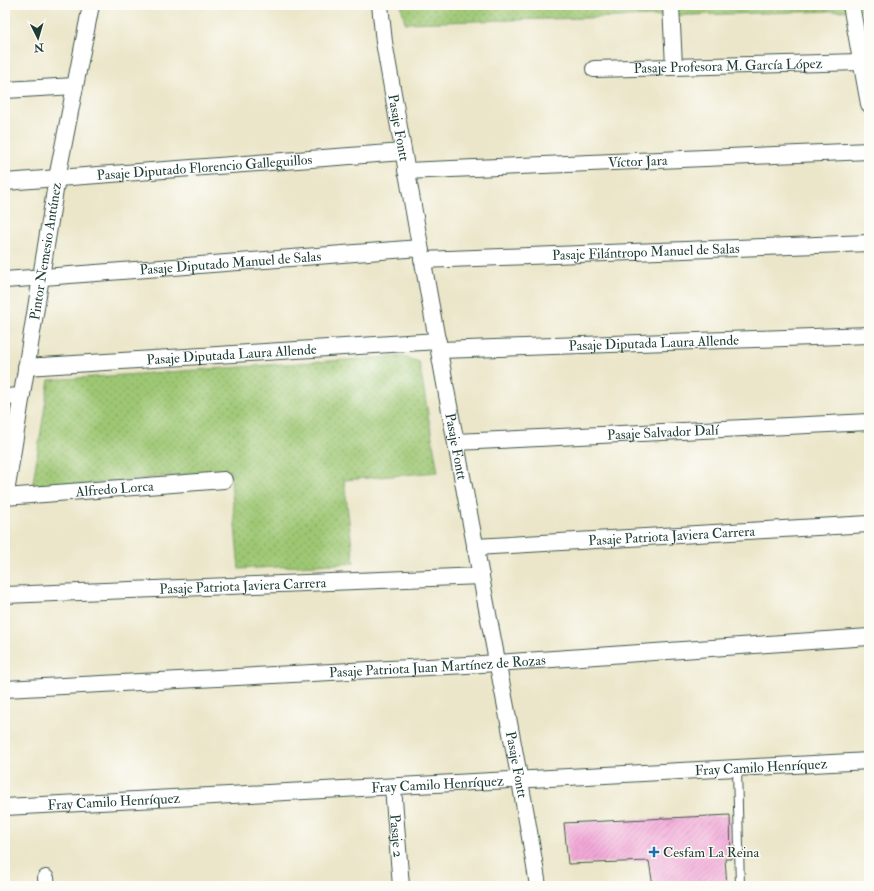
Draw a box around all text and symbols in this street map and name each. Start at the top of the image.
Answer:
north arrow [18,18,58,58]
text: N [32,40,45,54]
street label: Pasaje Profesora M. García López [633,55,823,76]
street label: Pasaje Fontt [385,93,413,163]
street label: Pasaje Diputado Florencio Galleguillos [96,150,313,184]
street label: Víctor Jara [608,151,668,171]
street label: Pintor Nemesio Antúnez [26,181,65,321]
street label: Pasaje Filántropo Manuel de Salas [552,239,740,264]
street label: Pasaje Diputado Manuel de Salas [139,247,322,278]
street label: Pasaje Diputada Laura Allende [568,331,739,354]
street label: Pasaje Diputada Laura Allende [146,340,317,368]
street label: Pasaje Fontt [442,412,471,482]
street label: Pasaje Salvador Dalí [607,421,720,443]
street label: Alfredo Lorca [74,477,155,500]
street label: Pasaje Patriota Javiera Carrera [588,522,756,549]
street label: Pasaje Patriota Javiera Carrera [159,574,327,597]
street label: Pasaje Patriota Juan Martínez de Rozas [329,651,547,681]
street label: Pasaje Fontt [502,730,532,800]
street label: Fray Camilo Henríquez [694,755,828,779]
street label: Fray Camilo Henríquez [371,772,504,796]
street label: Fray Camilo Henríquez [47,789,181,813]
street label: Pasaje 2 [387,814,407,858]
place label: Cesfam La Reina [663,844,760,861]
marker: Cesfam La Reina [648,846,660,858]

